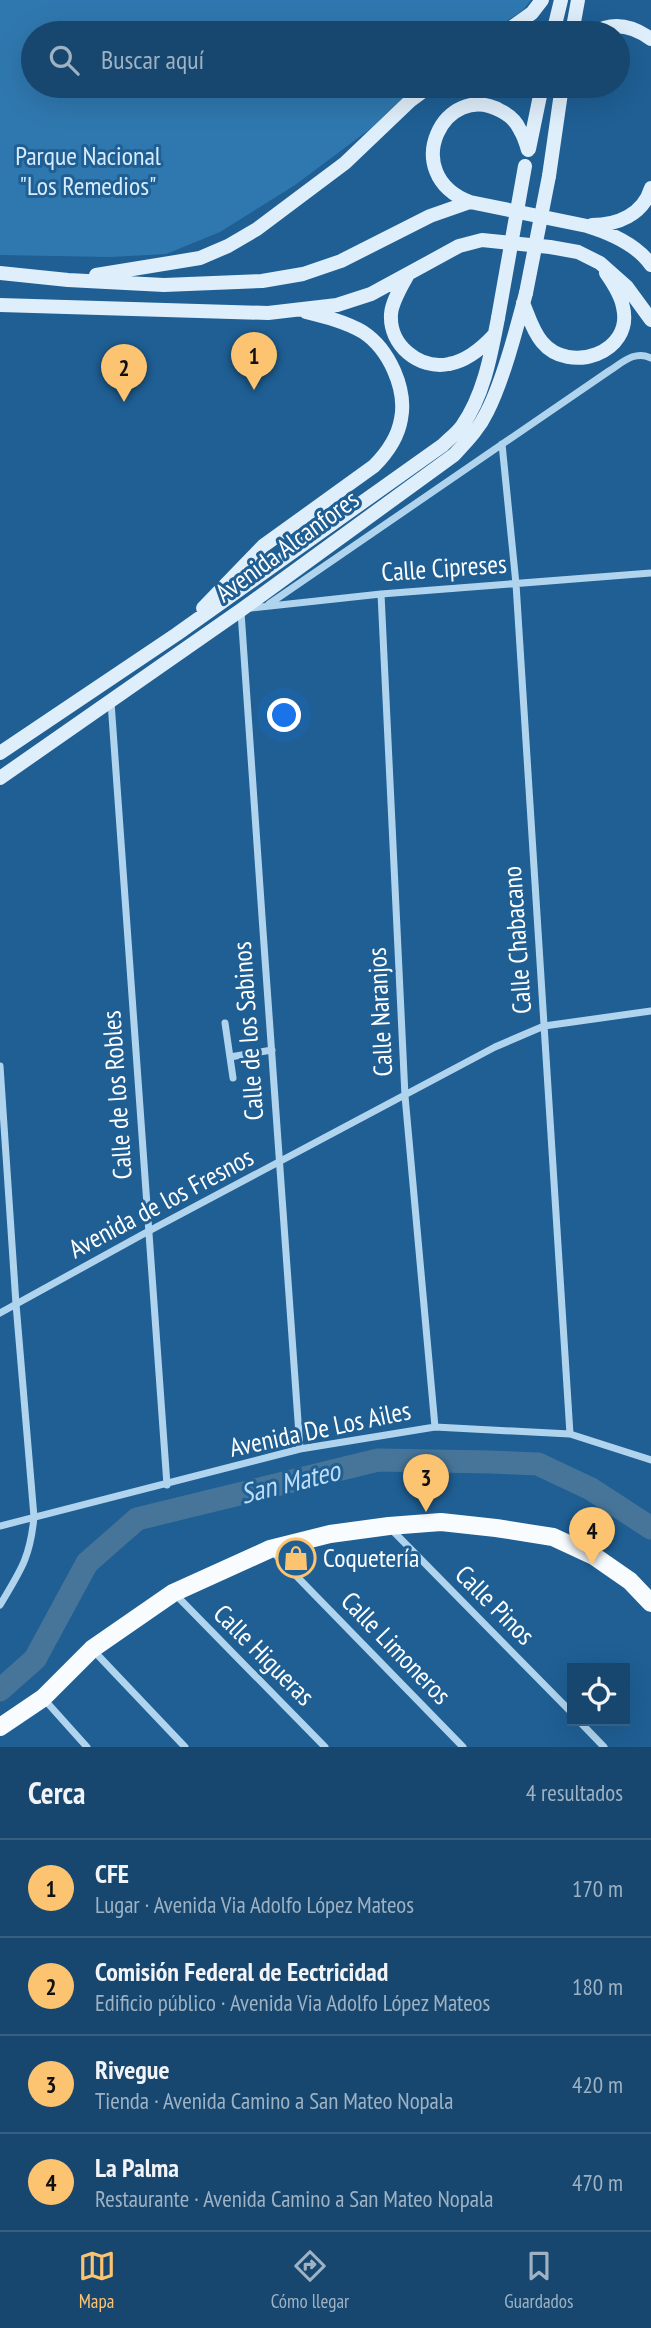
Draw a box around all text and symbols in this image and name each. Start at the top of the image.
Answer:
search box [21,21,630,98]
icon: search [45,41,83,79]
text: Buscar aquí [101,43,204,76]
park label: Parque Nacional "Los Remedios" [15,139,161,202]
pin: 1 [231,332,277,390]
pin: 2 [101,344,147,402]
street label: Avenida Alcanfores [208,482,365,609]
street label: Calle Cipreses [380,547,508,588]
your location [267,698,301,732]
street label: Calle Chabacano [495,865,538,1015]
street label: Calle de los Sabinos [225,940,270,1122]
street label: Calle Naranjos [360,947,399,1077]
street label: Calle de los Robles [94,1010,139,1180]
street label: Avenida de los Fresnos [63,1140,259,1265]
street label: Avenida De Los Ailes [226,1393,414,1464]
water label: San Mateo [236,1451,345,1512]
pin: 3 [403,1454,449,1512]
pin: 4 [569,1507,615,1565]
shop icon: Coquetería [275,1537,317,1579]
place label: Coquetería [323,1541,420,1574]
street label: Calle Pinos [449,1558,542,1651]
street label: Calle Limoneros [334,1584,458,1711]
street label: Calle Higueras [207,1597,322,1712]
map controls [567,1663,630,1726]
button: locate [567,1663,630,1726]
text: Cerca [28,1773,85,1812]
text: 4 resultados [526,1778,623,1807]
text: CFE [95,1857,129,1890]
text: 1 [46,1874,57,1903]
text: 170 m [572,1874,623,1903]
text: Lugar · Avenida Via Adolfo López Mateos [95,1890,414,1919]
text: Comisión Federal de Eectricidad [95,1955,388,1988]
text: 2 [46,1972,57,2001]
text: 180 m [572,1972,623,2001]
text: Edificio público · Avenida Via Adolfo López Mateos [95,1988,490,2017]
text: Rivegue [95,2053,170,2086]
text: 3 [46,2070,57,2099]
text: 420 m [572,2070,623,2099]
text: Tienda · Avenida Camino a San Mateo Nopala [95,2086,453,2115]
text: La Palma [95,2151,179,2184]
text: 4 [46,2168,57,2197]
text: 470 m [572,2168,623,2197]
text: Restaurante · Avenida Camino a San Mateo Nopala [95,2184,494,2213]
tab: Mapa [78,2247,116,2313]
tab: Cómo llegar [271,2247,349,2313]
tab: Guardados [504,2247,573,2313]

